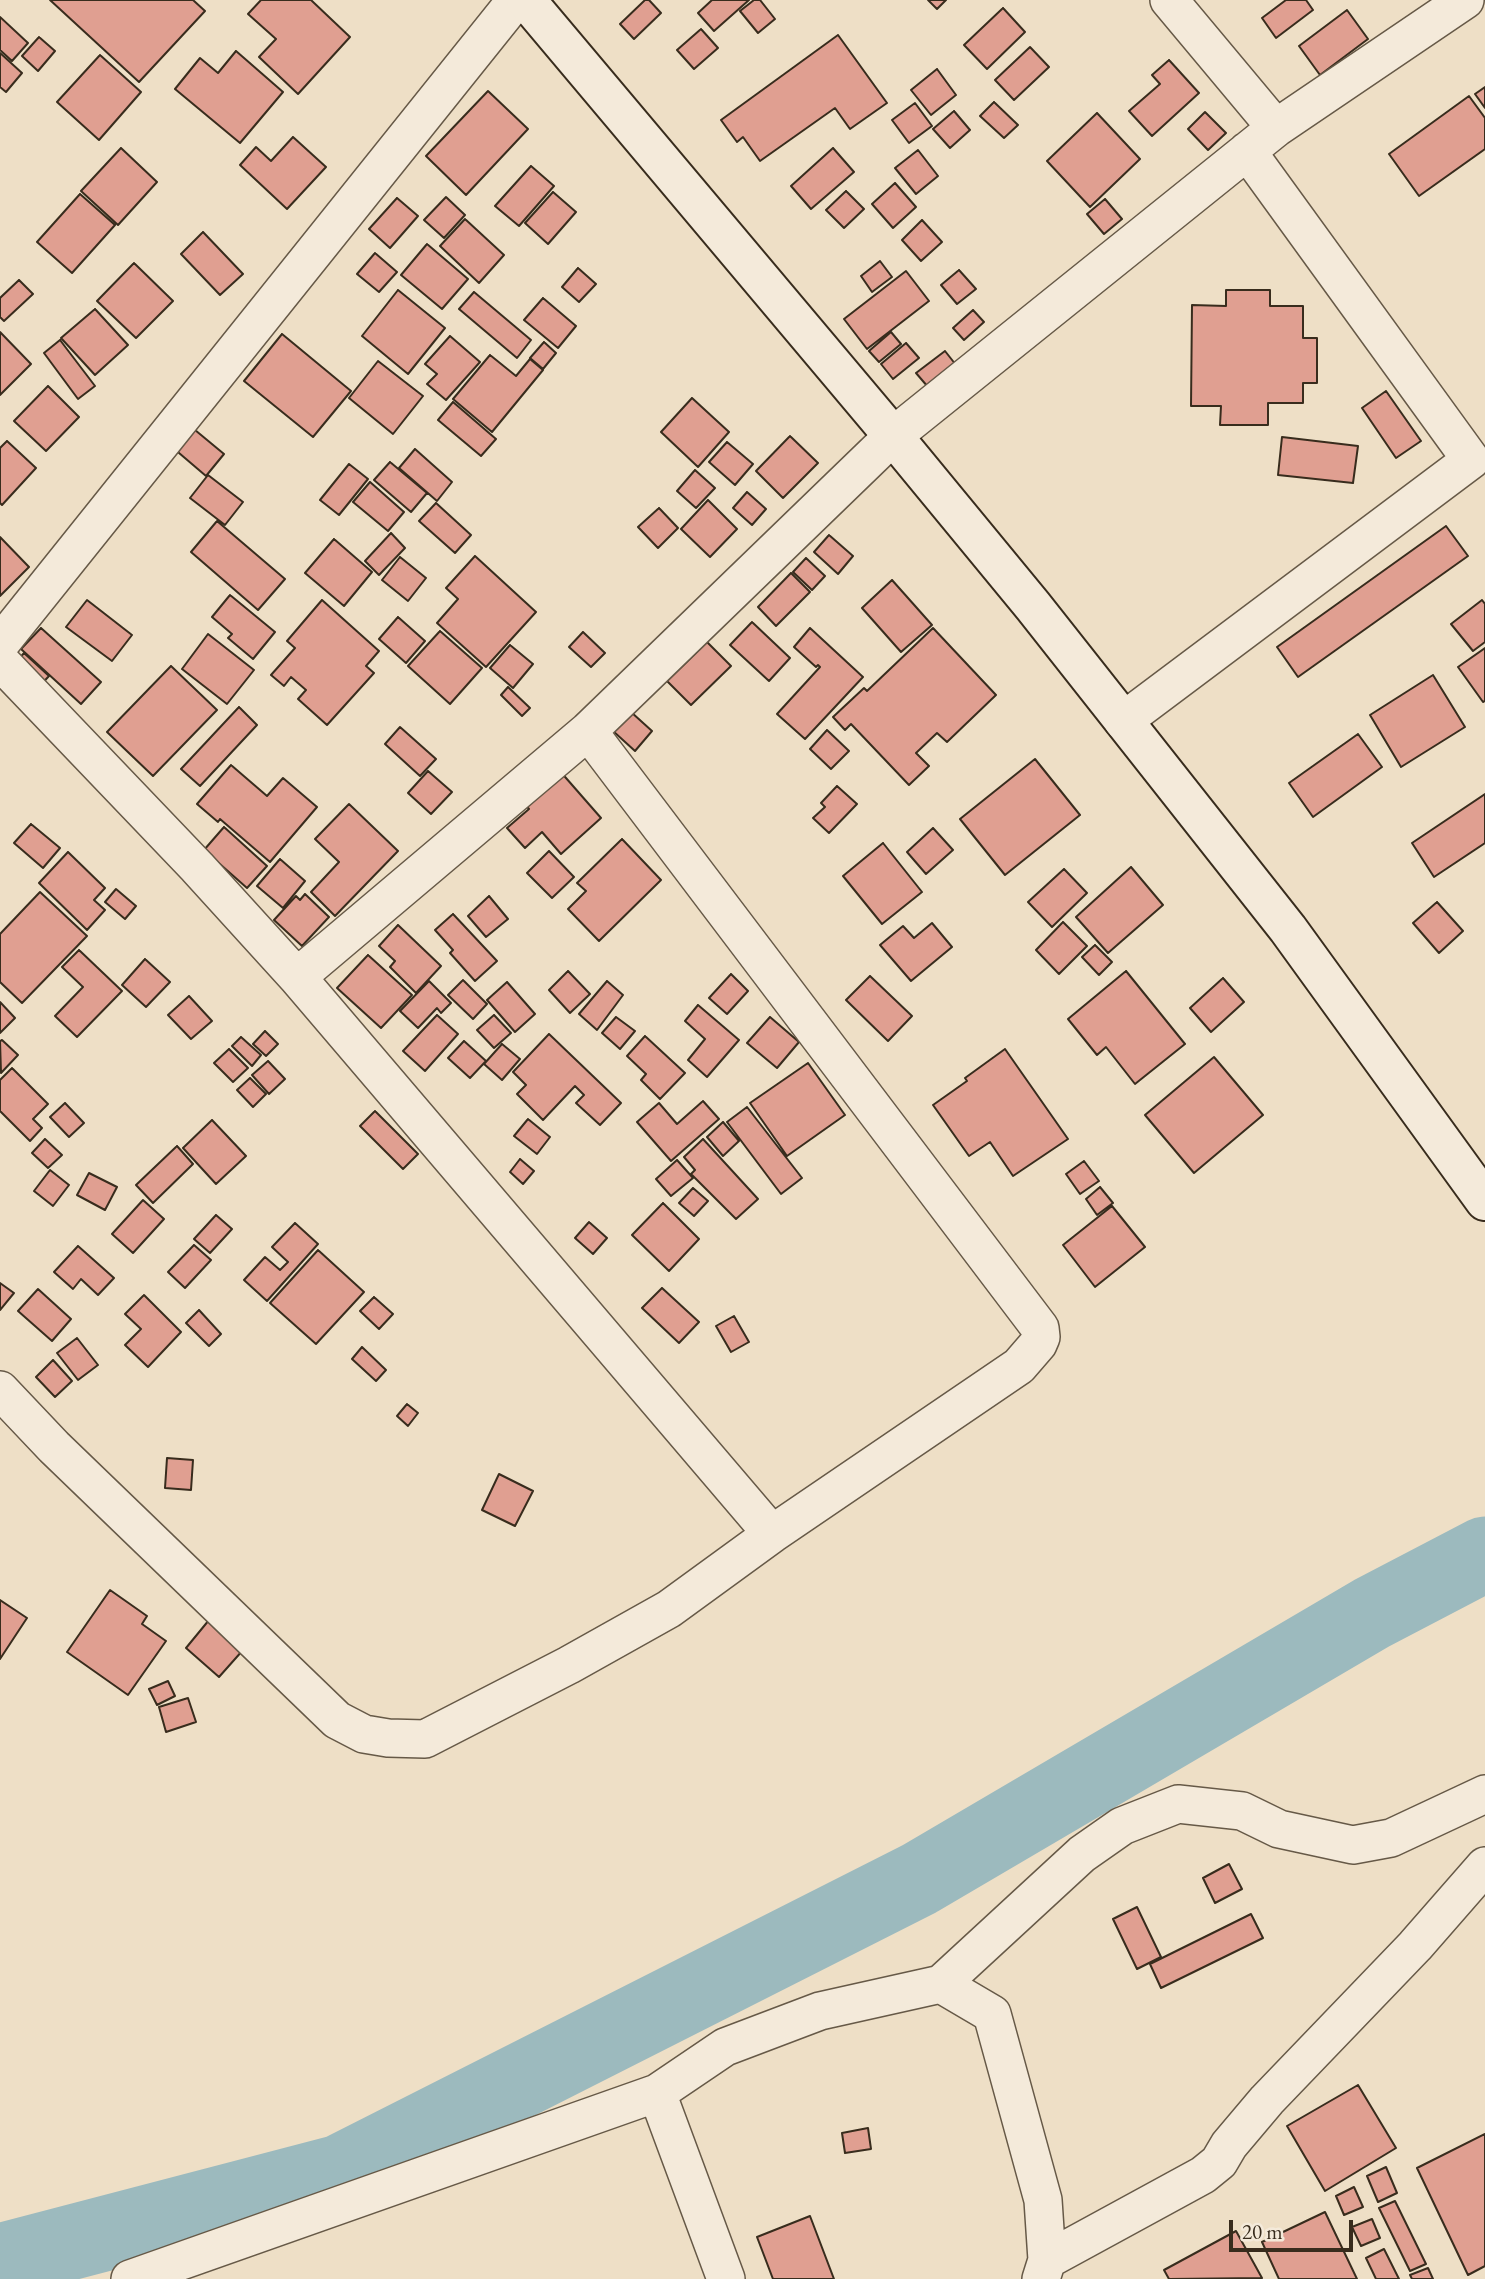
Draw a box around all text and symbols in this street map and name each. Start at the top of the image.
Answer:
scale bar [1233,2206,1357,2250]
text: 20 m [1242,2218,1283,2245]

